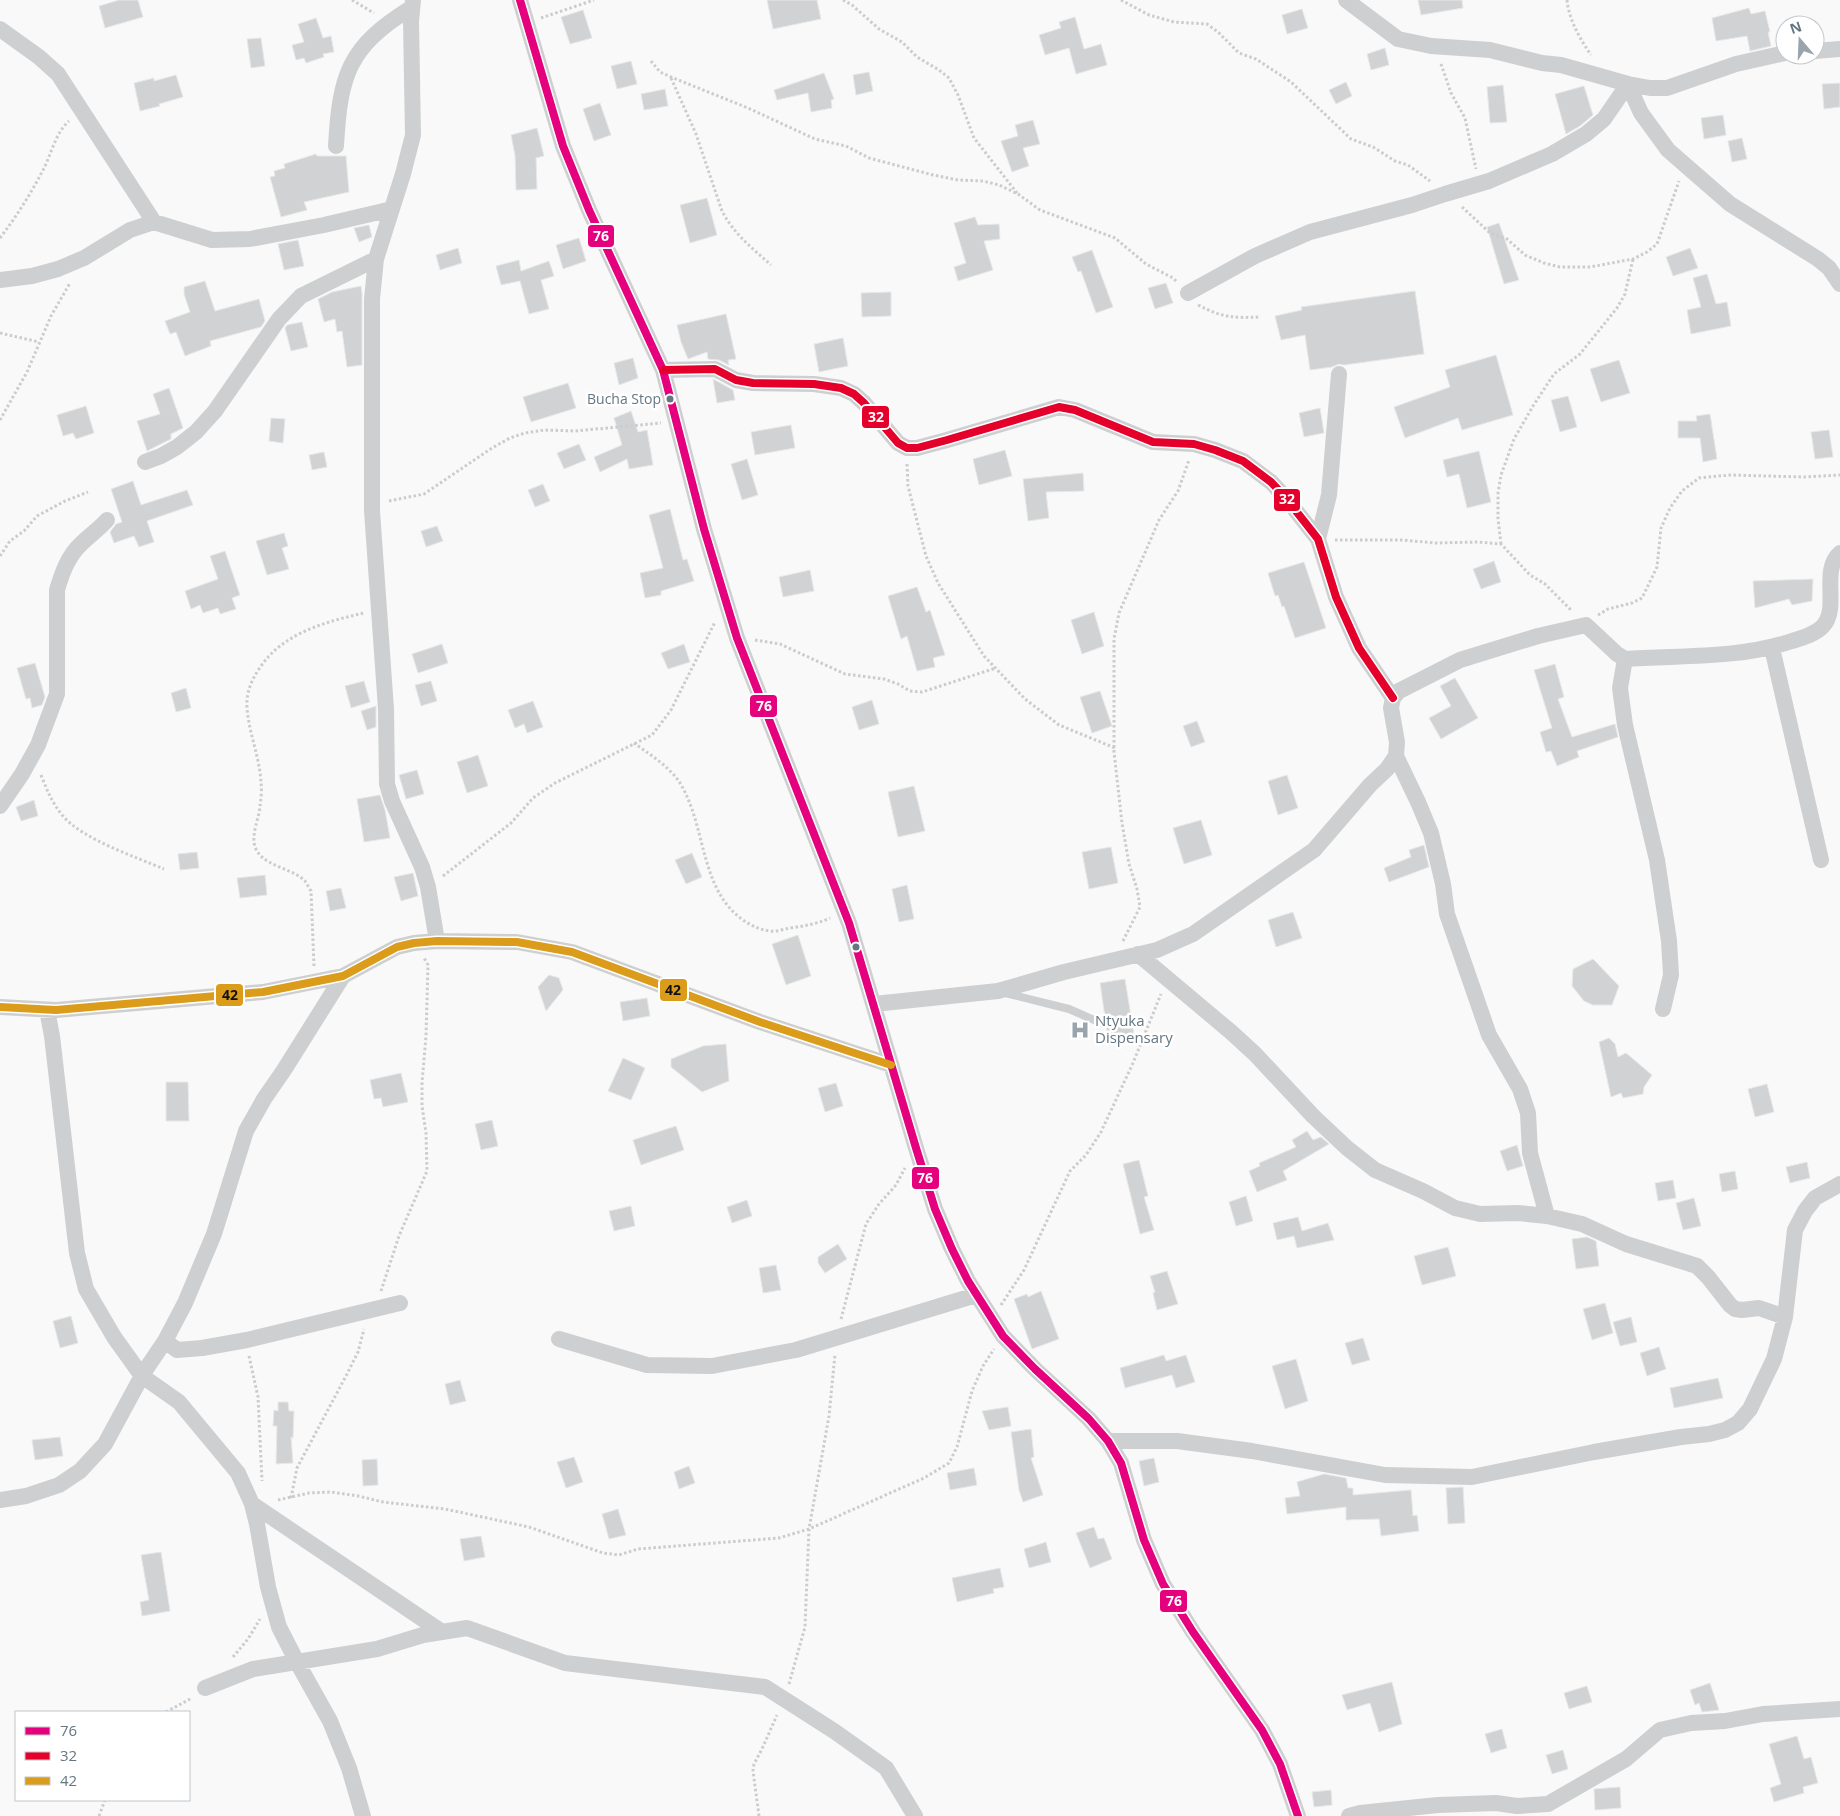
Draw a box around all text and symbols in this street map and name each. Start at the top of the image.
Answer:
north arrow [1775,15,1825,65]
text: N [1787,16,1804,38]
line badge: 76 [587,224,615,248]
text: 76 [593,226,609,245]
place label: Bucha Stop [587,389,661,408]
marker: Bucha Stop [665,394,675,404]
line badge: 32 [861,405,890,429]
text: 32 [868,407,884,426]
line badge: 32 [1273,488,1301,512]
text: 32 [1279,489,1295,508]
line badge: 76 [749,694,778,718]
text: 76 [756,696,772,715]
unlabelled marker [851,942,861,952]
line badge: 42 [659,978,688,1002]
text: 42 [665,980,681,999]
line badge: 42 [215,983,244,1007]
text: 42 [222,985,238,1004]
place label: Ntyuka Dispensary [1095,1010,1173,1047]
hospital icon: Ntyuka Dispensary [1069,1019,1091,1041]
line badge: 76 [911,1166,940,1190]
text: 76 [917,1168,933,1187]
line badge: 76 [1159,1589,1188,1613]
text: 76 [1166,1591,1182,1610]
legend [15,1711,190,1801]
text: 76 [60,1720,77,1740]
text: 32 [60,1745,77,1765]
text: 42 [60,1770,77,1790]

